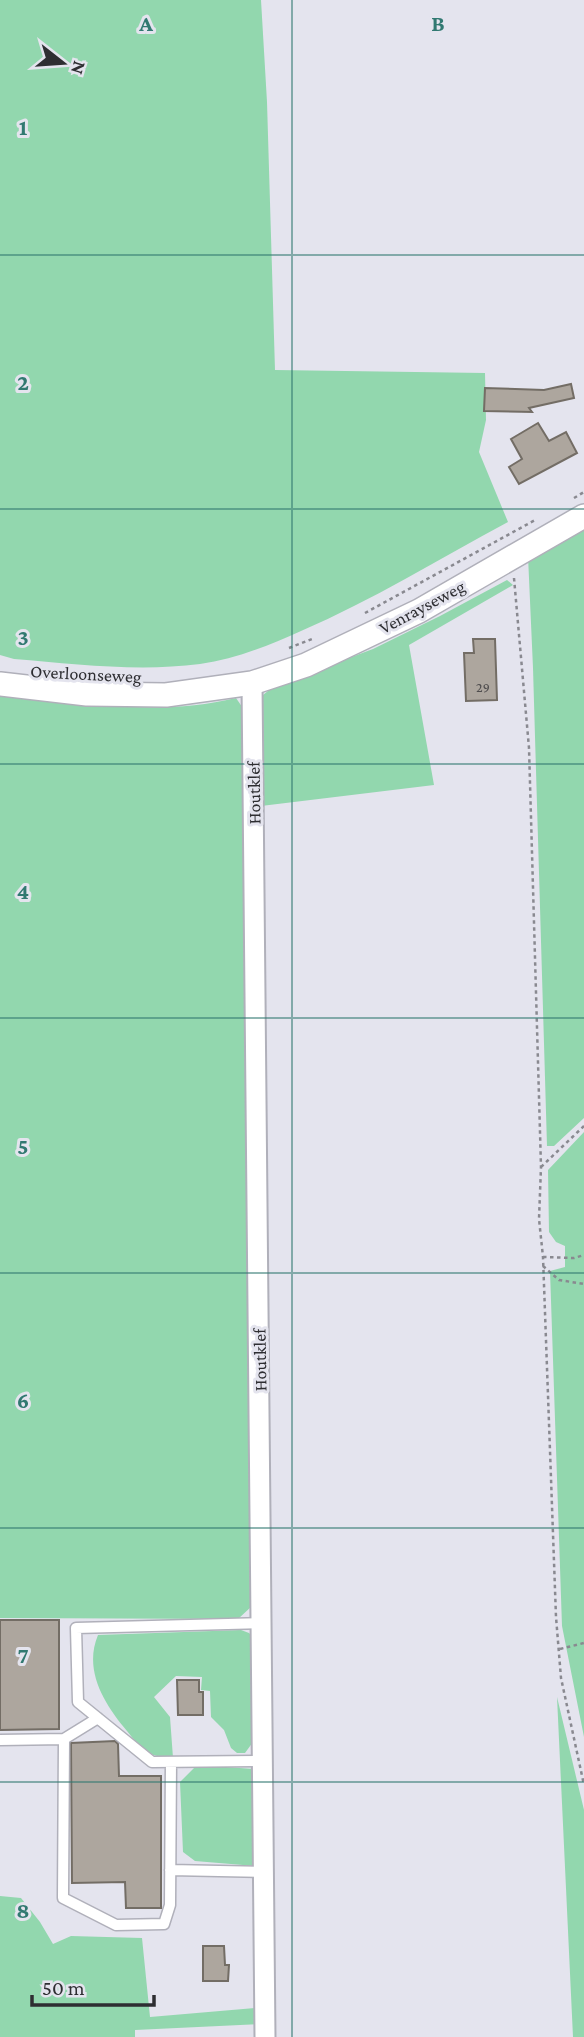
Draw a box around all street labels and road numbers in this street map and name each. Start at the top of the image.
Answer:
street label: Venrayseweg [376,576,469,638]
street label: Overloonseweg [30,661,142,687]
street label: Houtklef [243,760,265,825]
street label: Houtklef [249,1327,271,1392]

